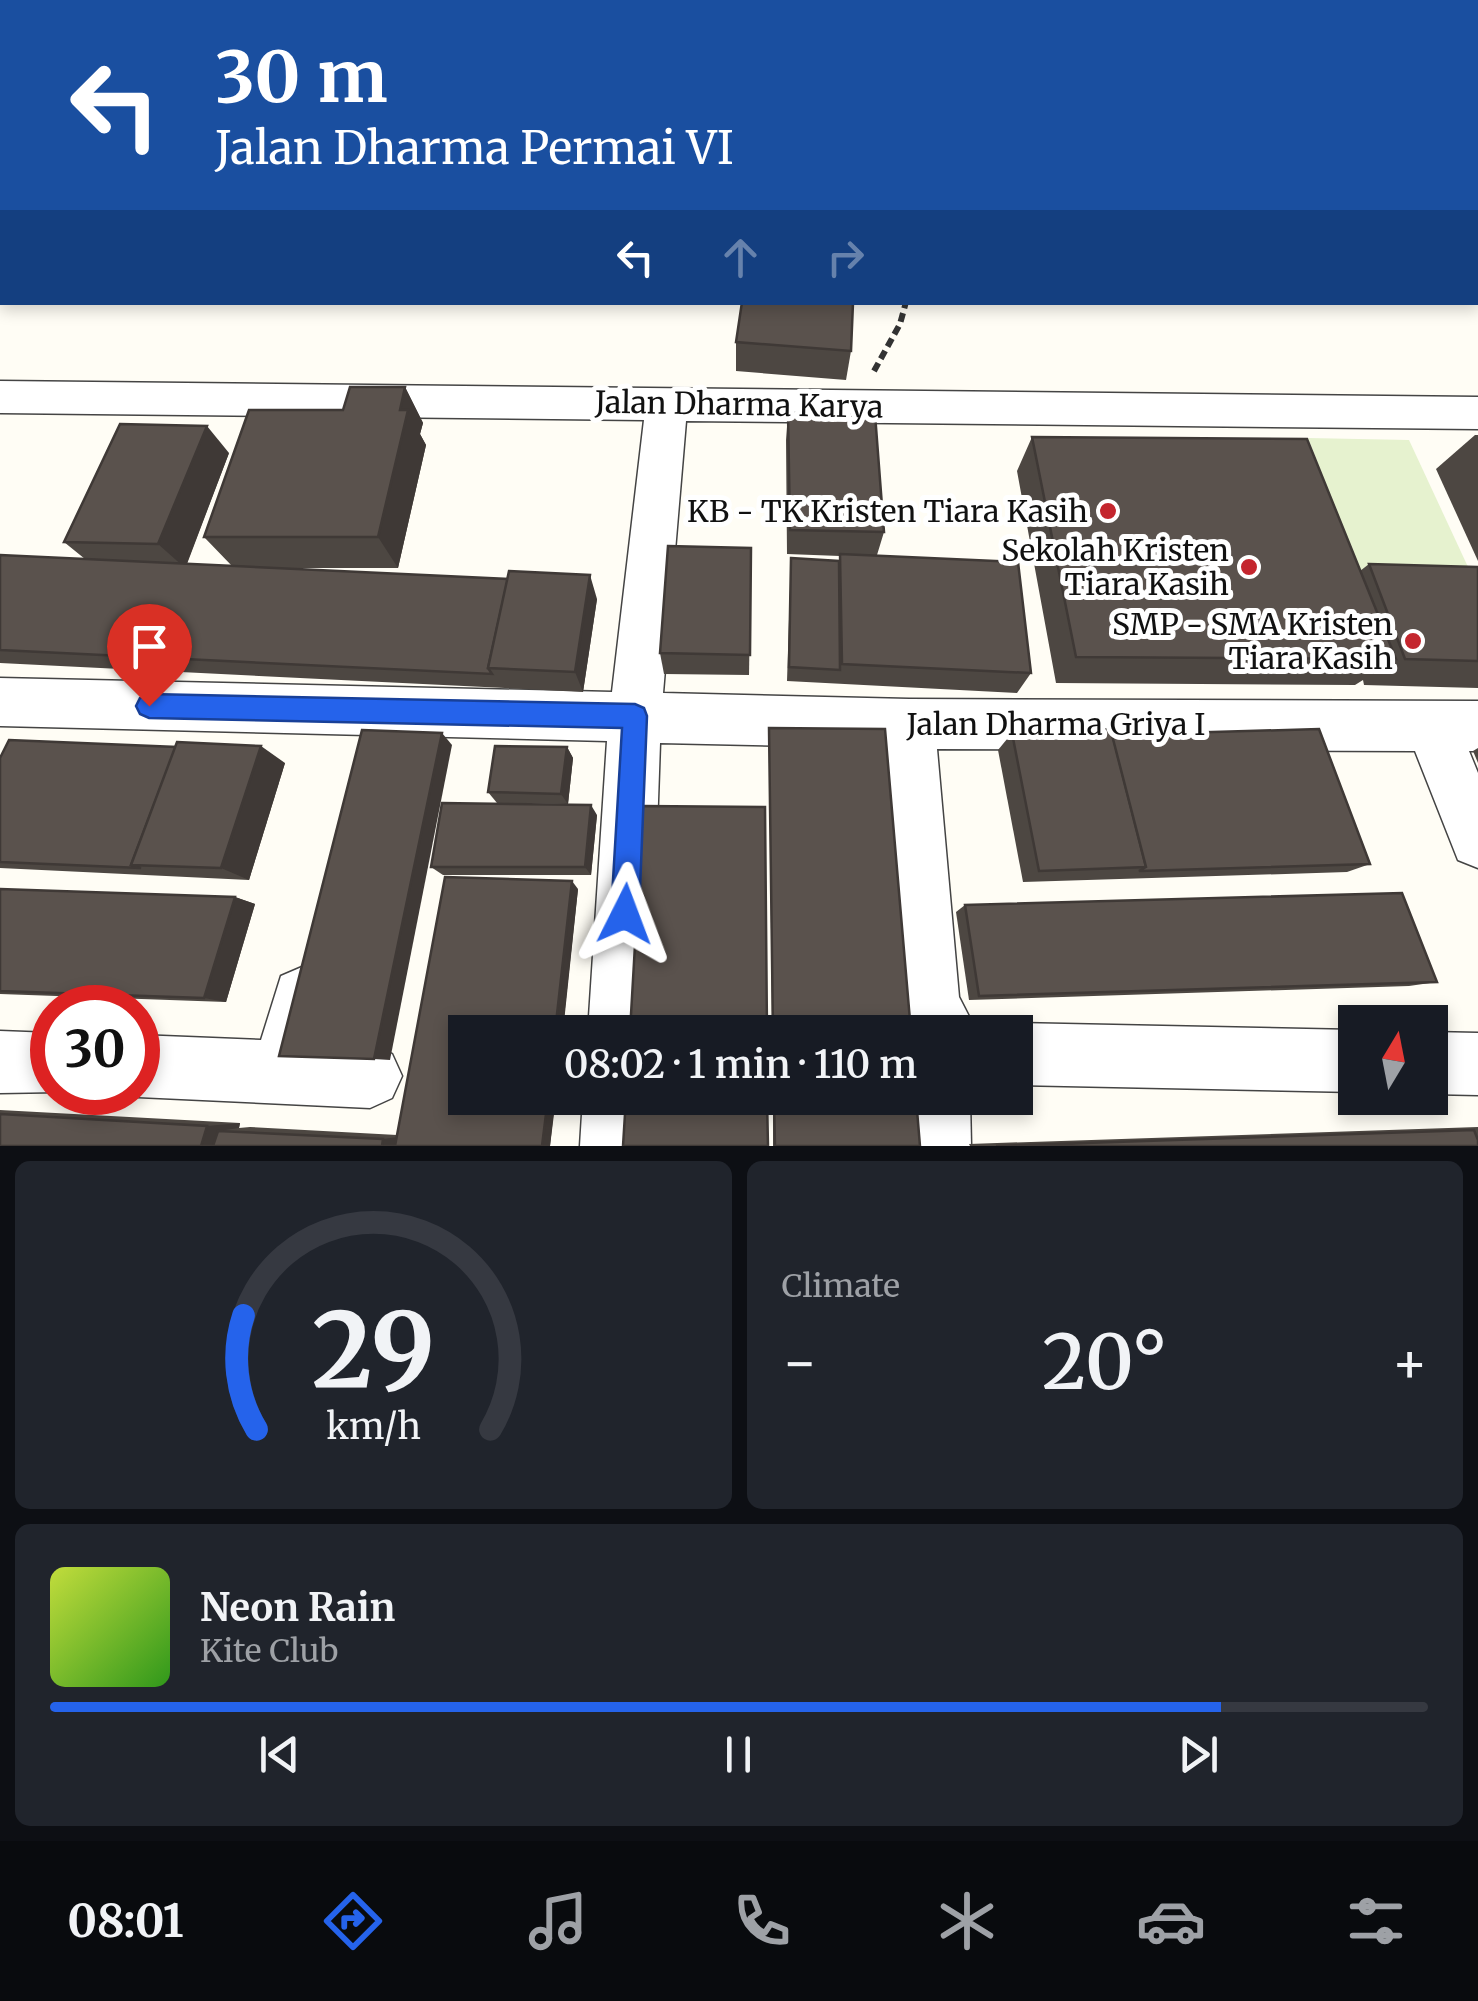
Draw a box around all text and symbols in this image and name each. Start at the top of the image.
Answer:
text: 30 m [215,33,388,121]
icon: left [50,40,180,170]
text: Jalan Dharma Permai VI [215,120,734,176]
icon: left [608,230,663,285]
icon: ahead [713,230,768,285]
icon: right [818,230,873,285]
street label: Jalan Dharma Karya [593,382,884,426]
place label: KB - TK Kristen Tiara Kasih [687,492,1088,530]
marker: KB - TK Kristen Tiara Kasih [1097,500,1119,522]
place label: Sekolah Kristen Tiara Kasih [1001,531,1229,603]
marker: Sekolah Kristen Tiara Kasih [1238,556,1260,578]
pin [107,604,192,707]
place label: SMP - SMA Kristen Tiara Kasih [1112,605,1393,677]
icon: arrive [122,619,177,674]
marker: SMP - SMA Kristen Tiara Kasih [1402,630,1424,652]
street label: Jalan Dharma Griya I [905,705,1206,743]
position arrow [573,862,677,966]
speed limit sign: 30 [30,985,160,1115]
north arrow [1338,1005,1448,1115]
map controls [1338,1005,1448,1115]
text: 08:02 · 1 min · 110 m [564,1041,917,1088]
text: Climate [782,1266,900,1306]
text: 29 [311,1285,435,1415]
text: 20° [1042,1315,1167,1409]
text: − [782,1328,818,1397]
text: + [1391,1328,1428,1397]
text: km/h [326,1404,421,1449]
text: Neon Rain [200,1584,395,1631]
text: Kite Club [200,1631,338,1671]
icon: previous [252,1727,307,1782]
icon: pause [711,1727,766,1782]
icon: next [1171,1727,1226,1782]
icon: directions [318,1886,388,1956]
icon: music [523,1886,593,1956]
icon: phone [727,1886,797,1956]
icon: climate [932,1886,1002,1956]
icon: car [1136,1886,1206,1956]
icon: filters [1341,1886,1411,1956]
text: 08:01 [67,1893,184,1949]

